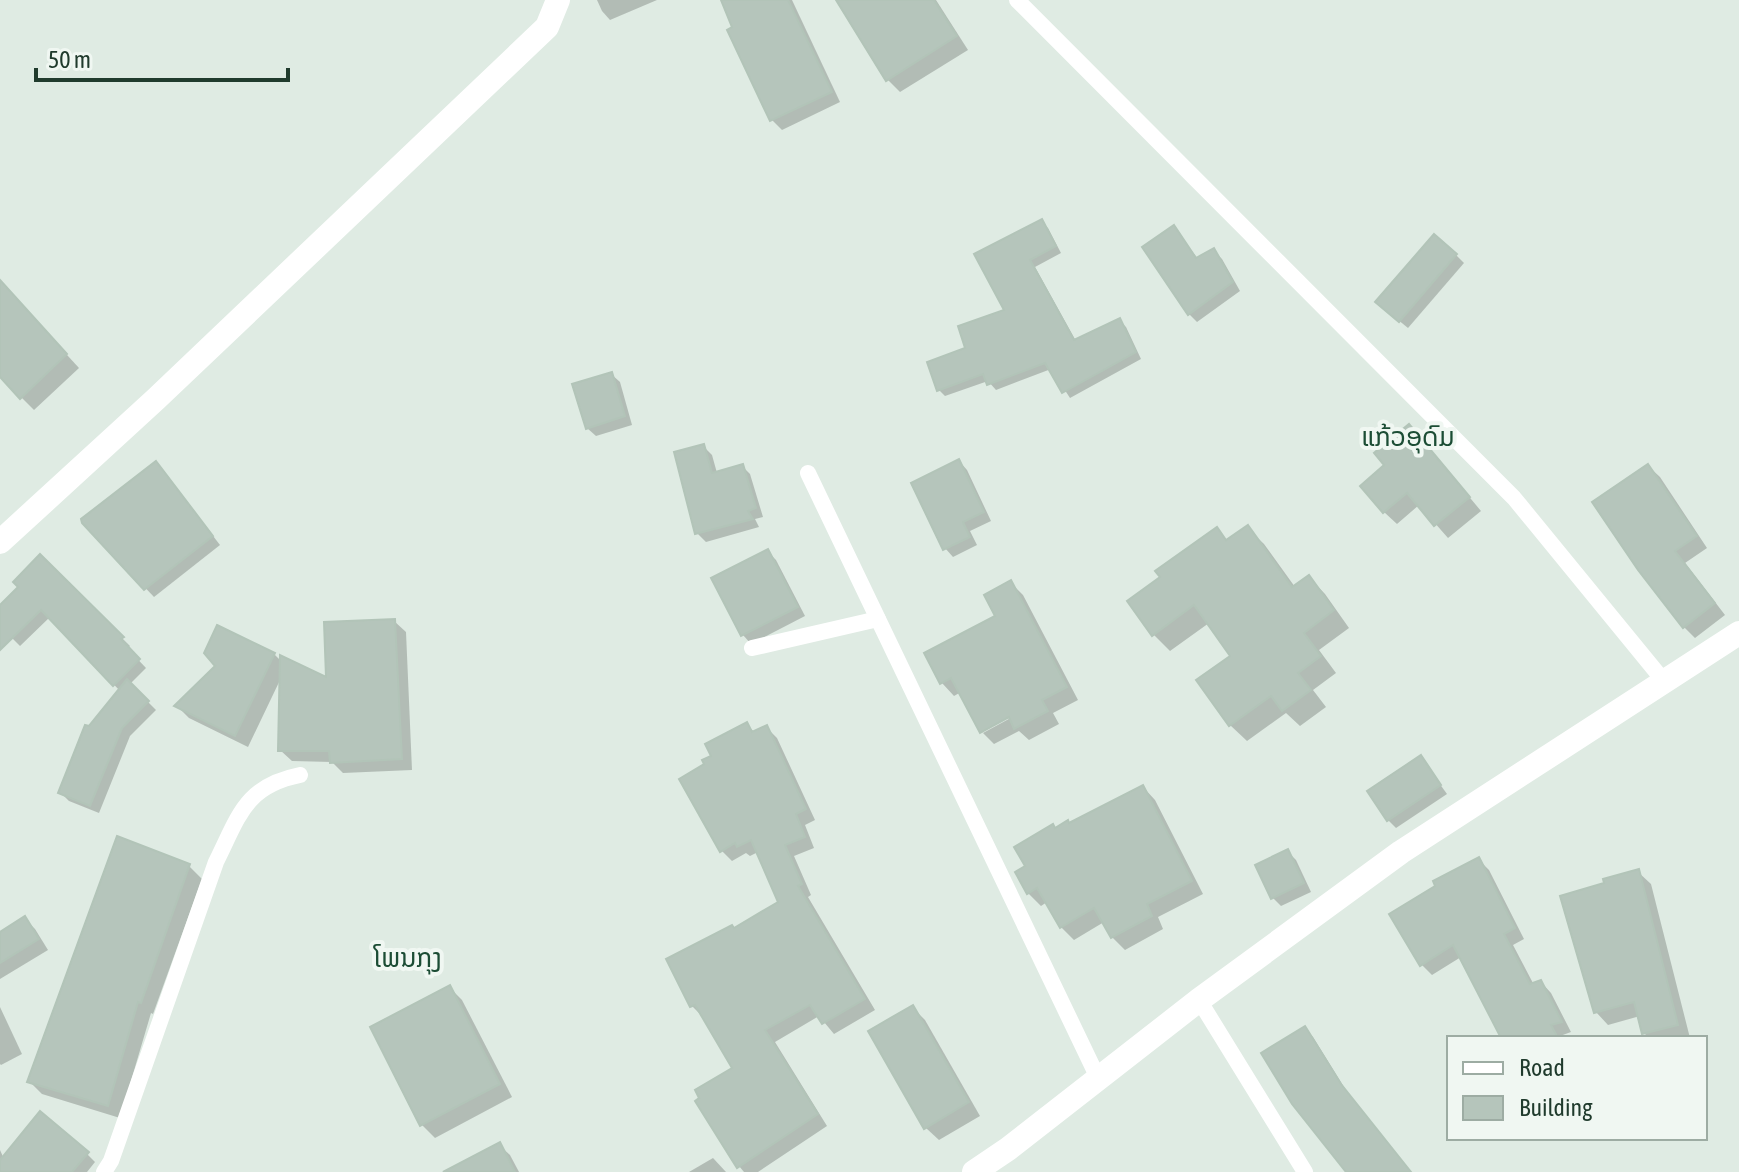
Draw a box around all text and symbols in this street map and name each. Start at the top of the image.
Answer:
scale bar [36,32,288,82]
text: 50 m [48,46,91,73]
district label: ແກ້ວອຸດົມ [1361,422,1455,454]
district label: ໂພນກຸງ [373,943,442,975]
legend [1447,1036,1707,1140]
text: Road [1519,1054,1565,1081]
text: Building [1519,1094,1593,1121]

